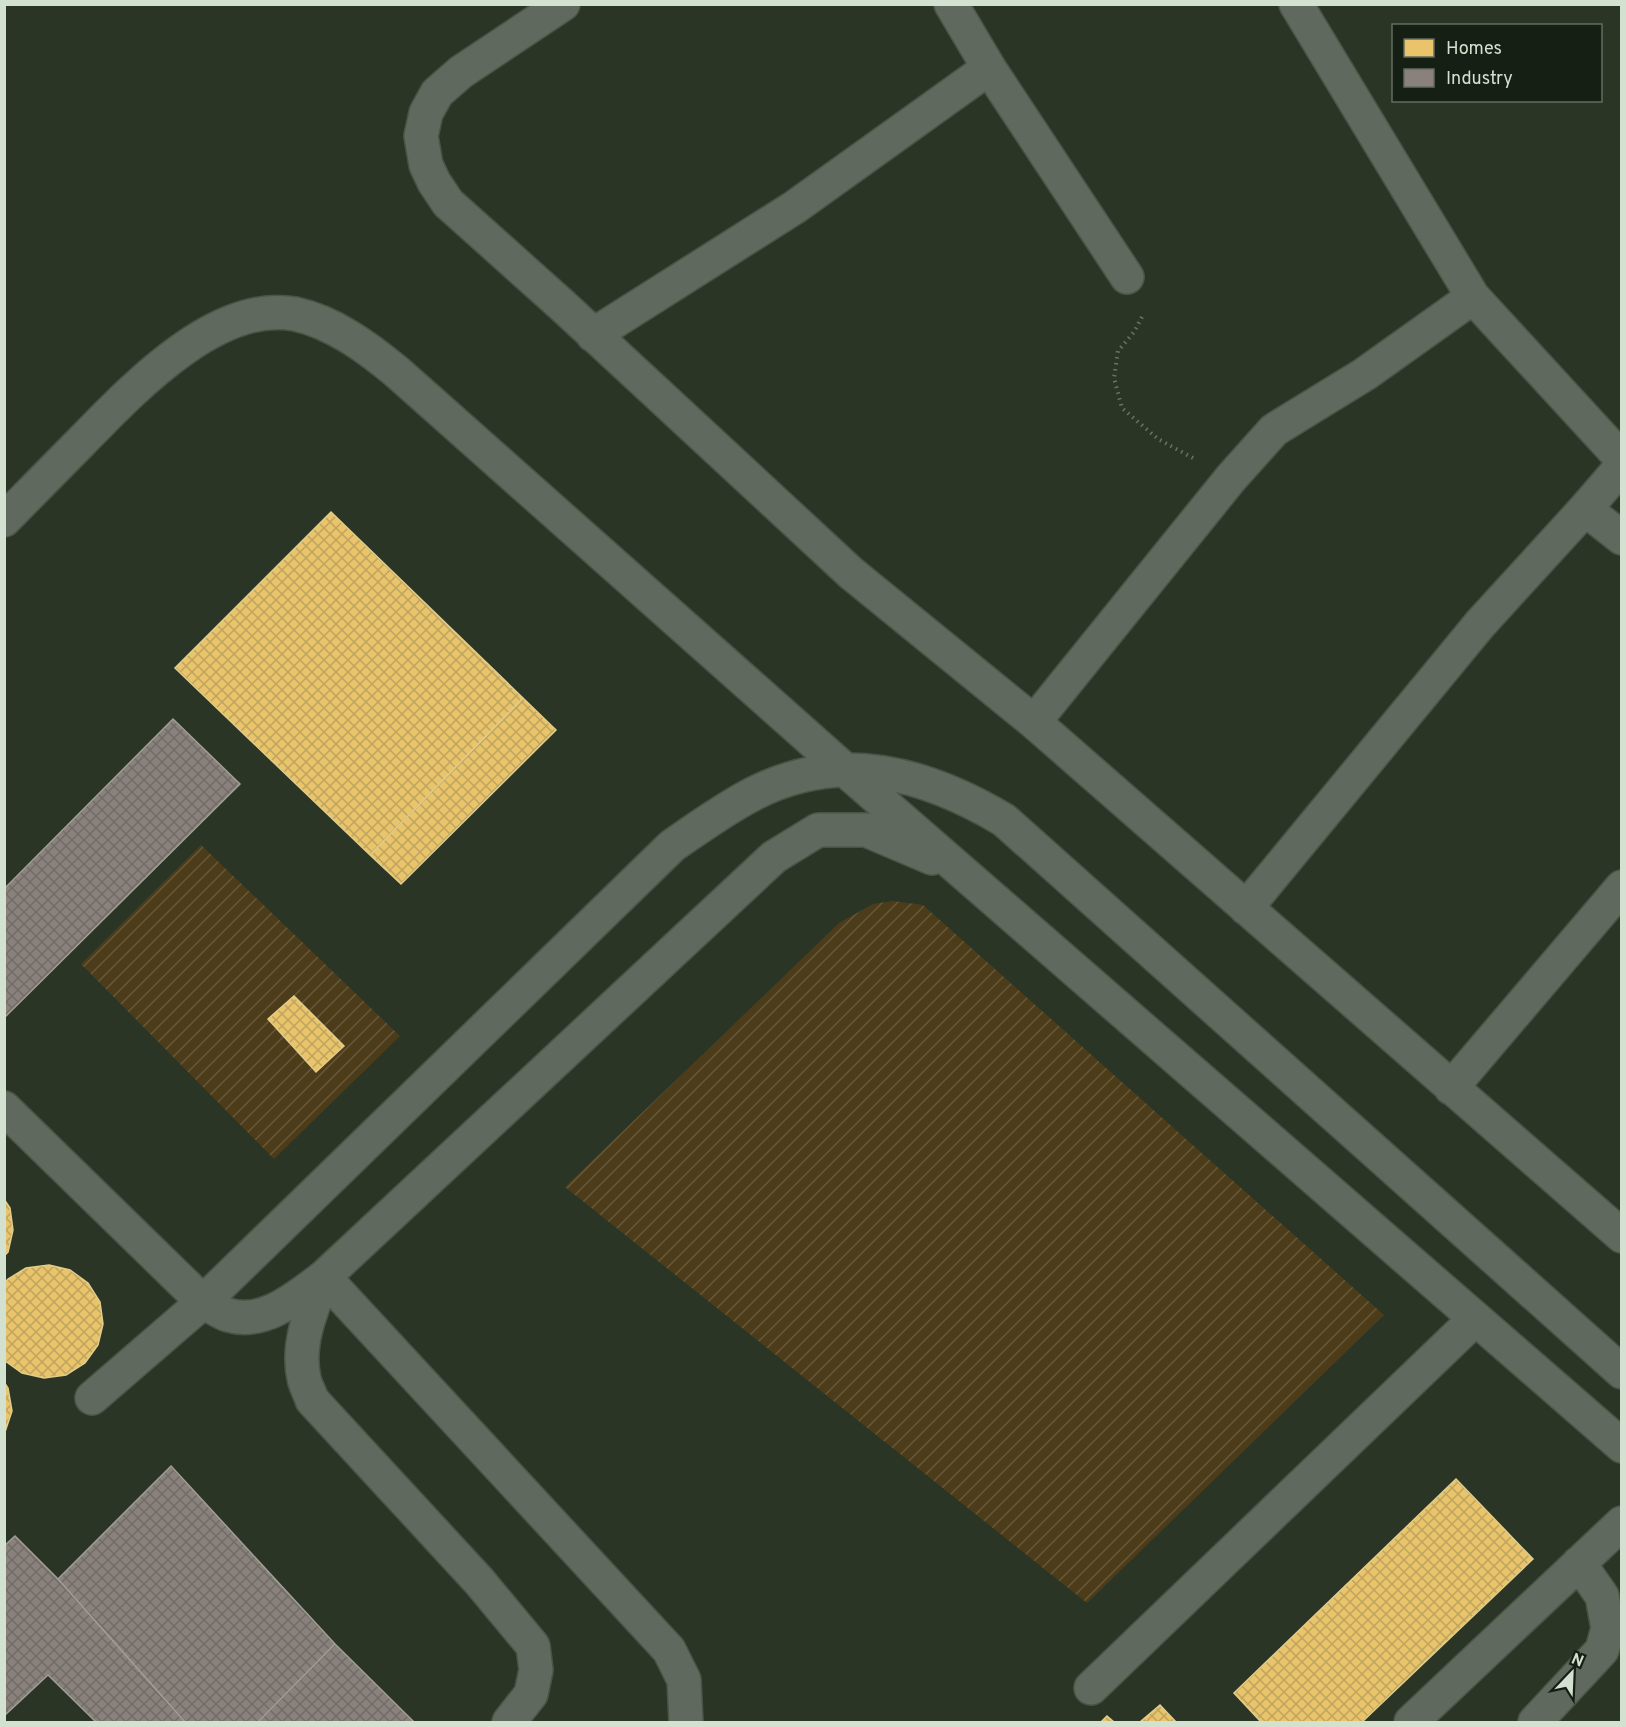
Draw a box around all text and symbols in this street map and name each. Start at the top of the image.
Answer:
legend [1392,24,1602,102]
text: Homes [1446,38,1502,61]
text: Industry [1446,68,1513,91]
north arrow [1542,1643,1602,1703]
text: N [1568,1650,1586,1672]

